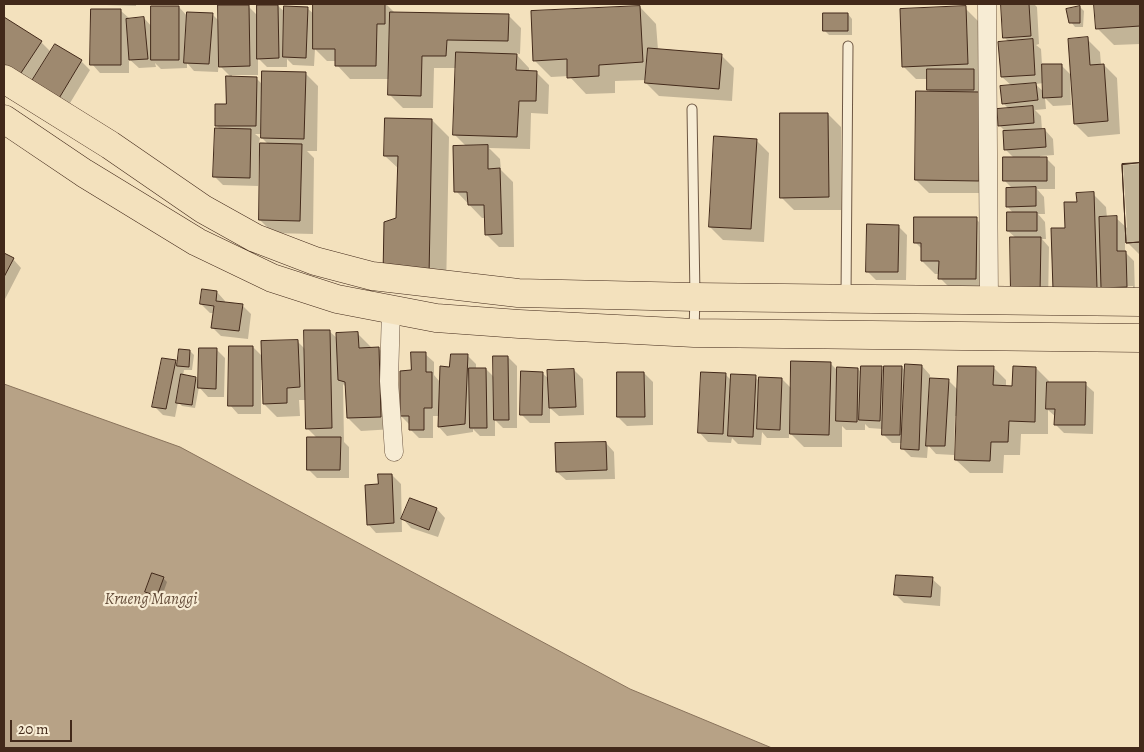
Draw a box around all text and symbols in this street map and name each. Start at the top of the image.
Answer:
water label: Krueng Manggi [105,590,197,610]
scale bar [12,710,75,742]
text: 20 m [18,719,49,739]

